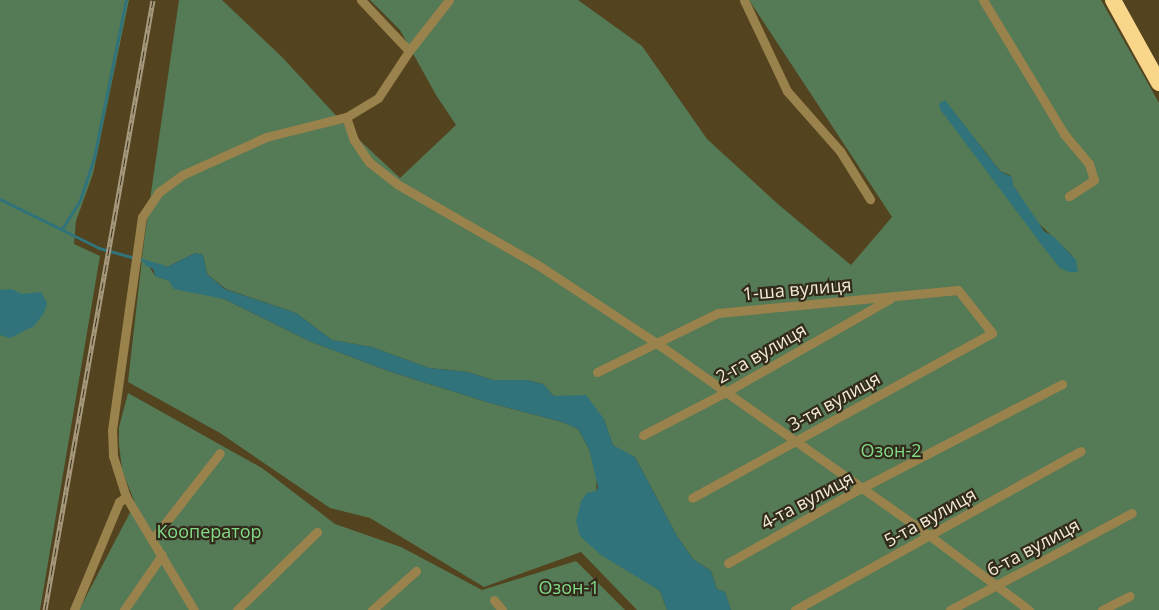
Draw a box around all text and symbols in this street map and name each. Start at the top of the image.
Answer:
street label: 1-ша вулиця [742,273,852,305]
street label: 2-га вулиця [712,318,810,388]
street label: 3-тя вулиця [784,367,884,435]
park label: Озон-2 [860,439,922,461]
street label: 4-та вулиця [757,467,857,533]
street label: 5-та вулиця [880,483,980,551]
street label: 6-та вулиця [983,514,1083,580]
park label: Кооператор [156,520,262,542]
park label: Озон-1 [538,576,600,598]

